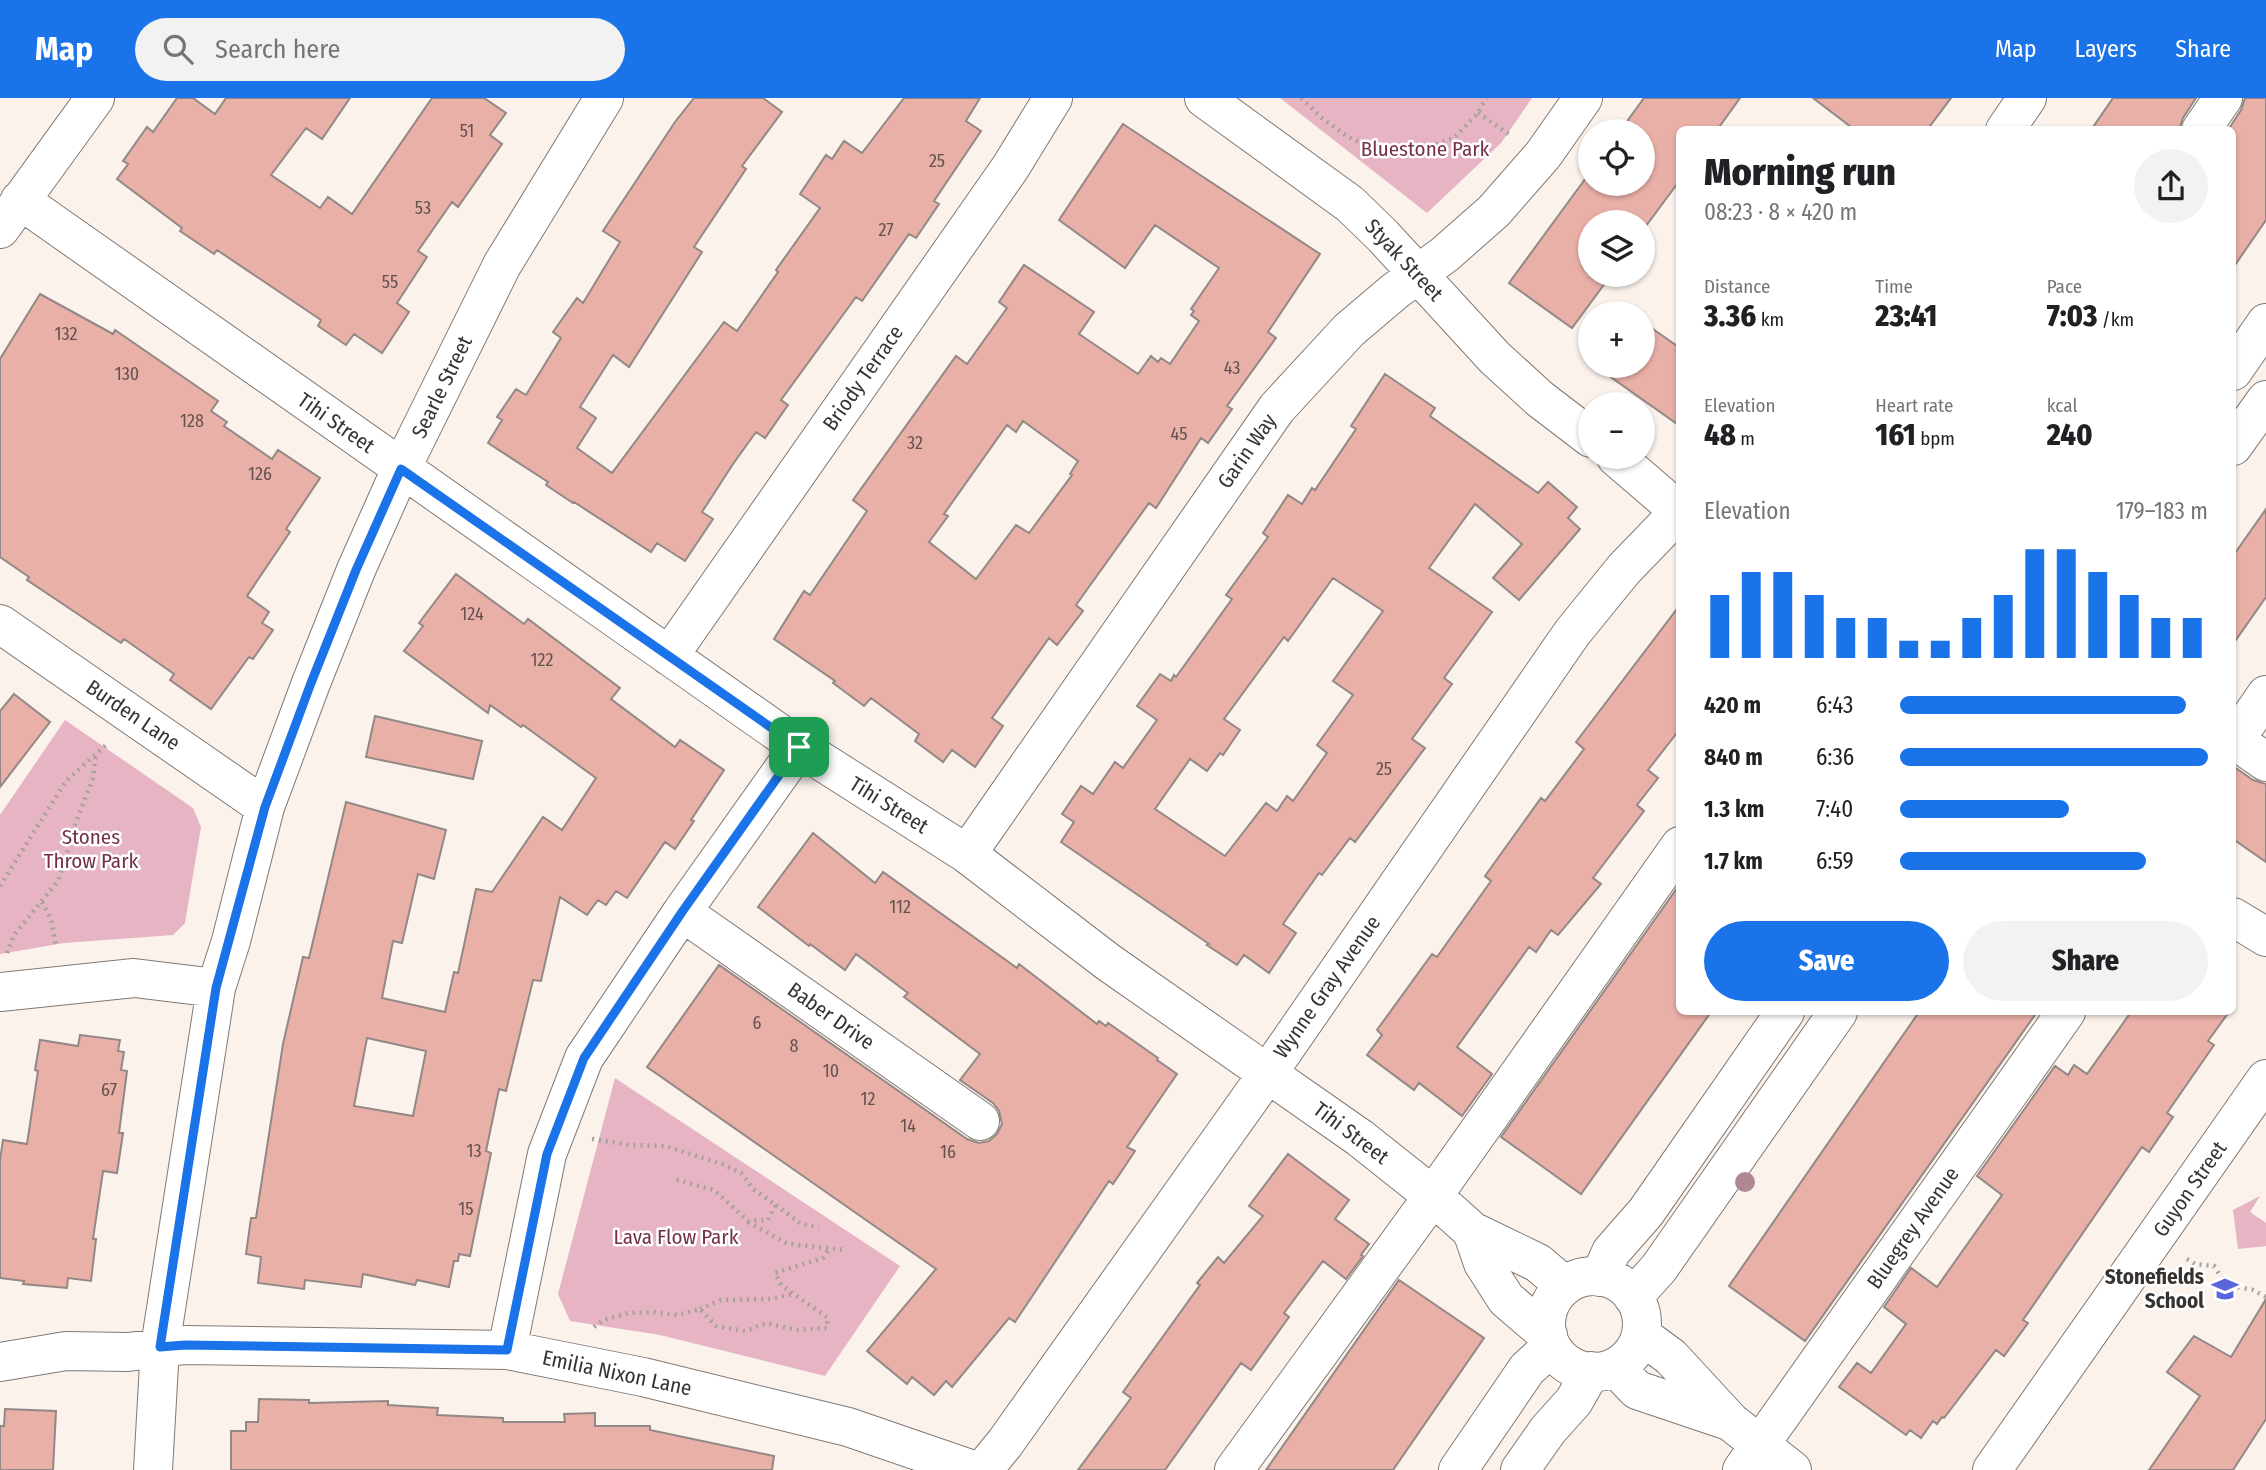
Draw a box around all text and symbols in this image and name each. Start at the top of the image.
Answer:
search box [135,18,625,81]
text: Map [35,29,93,69]
icon: search [159,30,197,68]
text: Search here [215,34,340,65]
text: Map [1995,35,2037,63]
text: Layers [2075,35,2137,63]
text: Share [2175,35,2231,63]
map controls [1578,119,1655,469]
button: locate [1578,119,1655,196]
house number: 51 [460,120,474,142]
park label: Bluestone Park [1361,136,1490,162]
text: Morning run [1704,149,1896,195]
button: share [2134,149,2208,223]
house number: 25 [929,150,945,172]
house number: 53 [415,197,431,219]
text: 08:23 · 8 × 420 m [1704,198,1857,226]
button: layers [1578,210,1655,287]
street label: Styak Street [1359,213,1449,307]
house number: 27 [878,219,894,241]
house number: 55 [382,271,398,293]
text: Distance [1704,275,1771,298]
text: Time [1875,275,1913,298]
text: Pace [2047,275,2082,298]
text: 3.36 [1704,298,1756,334]
text: 23:41 [1875,298,1937,334]
text: 7:03 [2047,298,2097,334]
button: + [1578,301,1655,378]
text: km [1756,308,1784,331]
text: /km [2097,308,2134,331]
street label: Briody Terrace [817,320,909,436]
house number: 132 [55,323,78,345]
street label: Searle Street [406,331,478,442]
house number: 43 [1224,357,1240,379]
house number: 130 [115,363,139,385]
street label: Tihi Street [293,387,380,459]
button: − [1578,392,1655,469]
text: Elevation [1704,394,1776,417]
text: Heart rate [1875,394,1953,417]
text: kcal [2047,394,2077,417]
street label: Garin Way [1212,408,1282,493]
house number: 128 [180,410,204,432]
text: 48 [1704,417,1736,453]
text: 161 [1875,417,1916,453]
text: 240 [2047,417,2093,453]
house number: 45 [1171,423,1187,445]
text: m [1736,427,1755,450]
text: bpm [1916,427,1955,450]
house number: 32 [907,432,923,454]
house number: 126 [248,463,272,485]
text: Elevation [1704,497,1791,525]
text: 179–183 m [2116,497,2208,525]
house number: 124 [460,603,484,625]
house number: 122 [531,649,554,671]
street label: Burden Lane [81,674,185,756]
text: 420 m [1704,691,1761,719]
text: 6:43 [1816,691,1853,719]
pin [769,717,829,777]
icon: arrive [780,728,818,766]
text: 840 m [1704,743,1763,771]
text: 6:36 [1816,743,1854,771]
house number: 25 [1376,758,1392,780]
street label: Tihi Street [845,771,933,839]
text: 1.3 km [1704,795,1764,823]
text: 7:40 [1816,795,1853,823]
park label: Stones Throw Park [44,824,138,874]
text: 1.7 km [1704,847,1763,875]
text: 6:59 [1816,847,1854,875]
house number: 112 [889,896,911,918]
street label: Wynne Gray Avenue [1268,910,1386,1064]
button: Save [1704,921,1949,1001]
button: Share [1963,921,2208,1001]
street label: Baber Drive [783,977,879,1055]
house number: 6 [753,1012,762,1034]
house number: 8 [790,1035,799,1057]
house number: 10 [823,1060,839,1082]
house number: 67 [101,1079,117,1101]
house number: 12 [861,1088,876,1110]
street label: Tihi Street [1308,1096,1394,1170]
house number: 14 [900,1115,916,1137]
street label: Guyon Street [2148,1136,2233,1242]
house number: 13 [466,1140,482,1162]
house number: 16 [940,1141,956,1163]
street label: Bluegrey Avenue [1861,1162,1965,1294]
house number: 15 [458,1198,474,1220]
park label: Lava Flow Park [614,1224,739,1250]
place label: Stonefields School [2105,1264,2204,1314]
school or university icon: Stonefields School [2210,1274,2240,1304]
street label: Emilia Nixon Lane [540,1344,694,1402]

